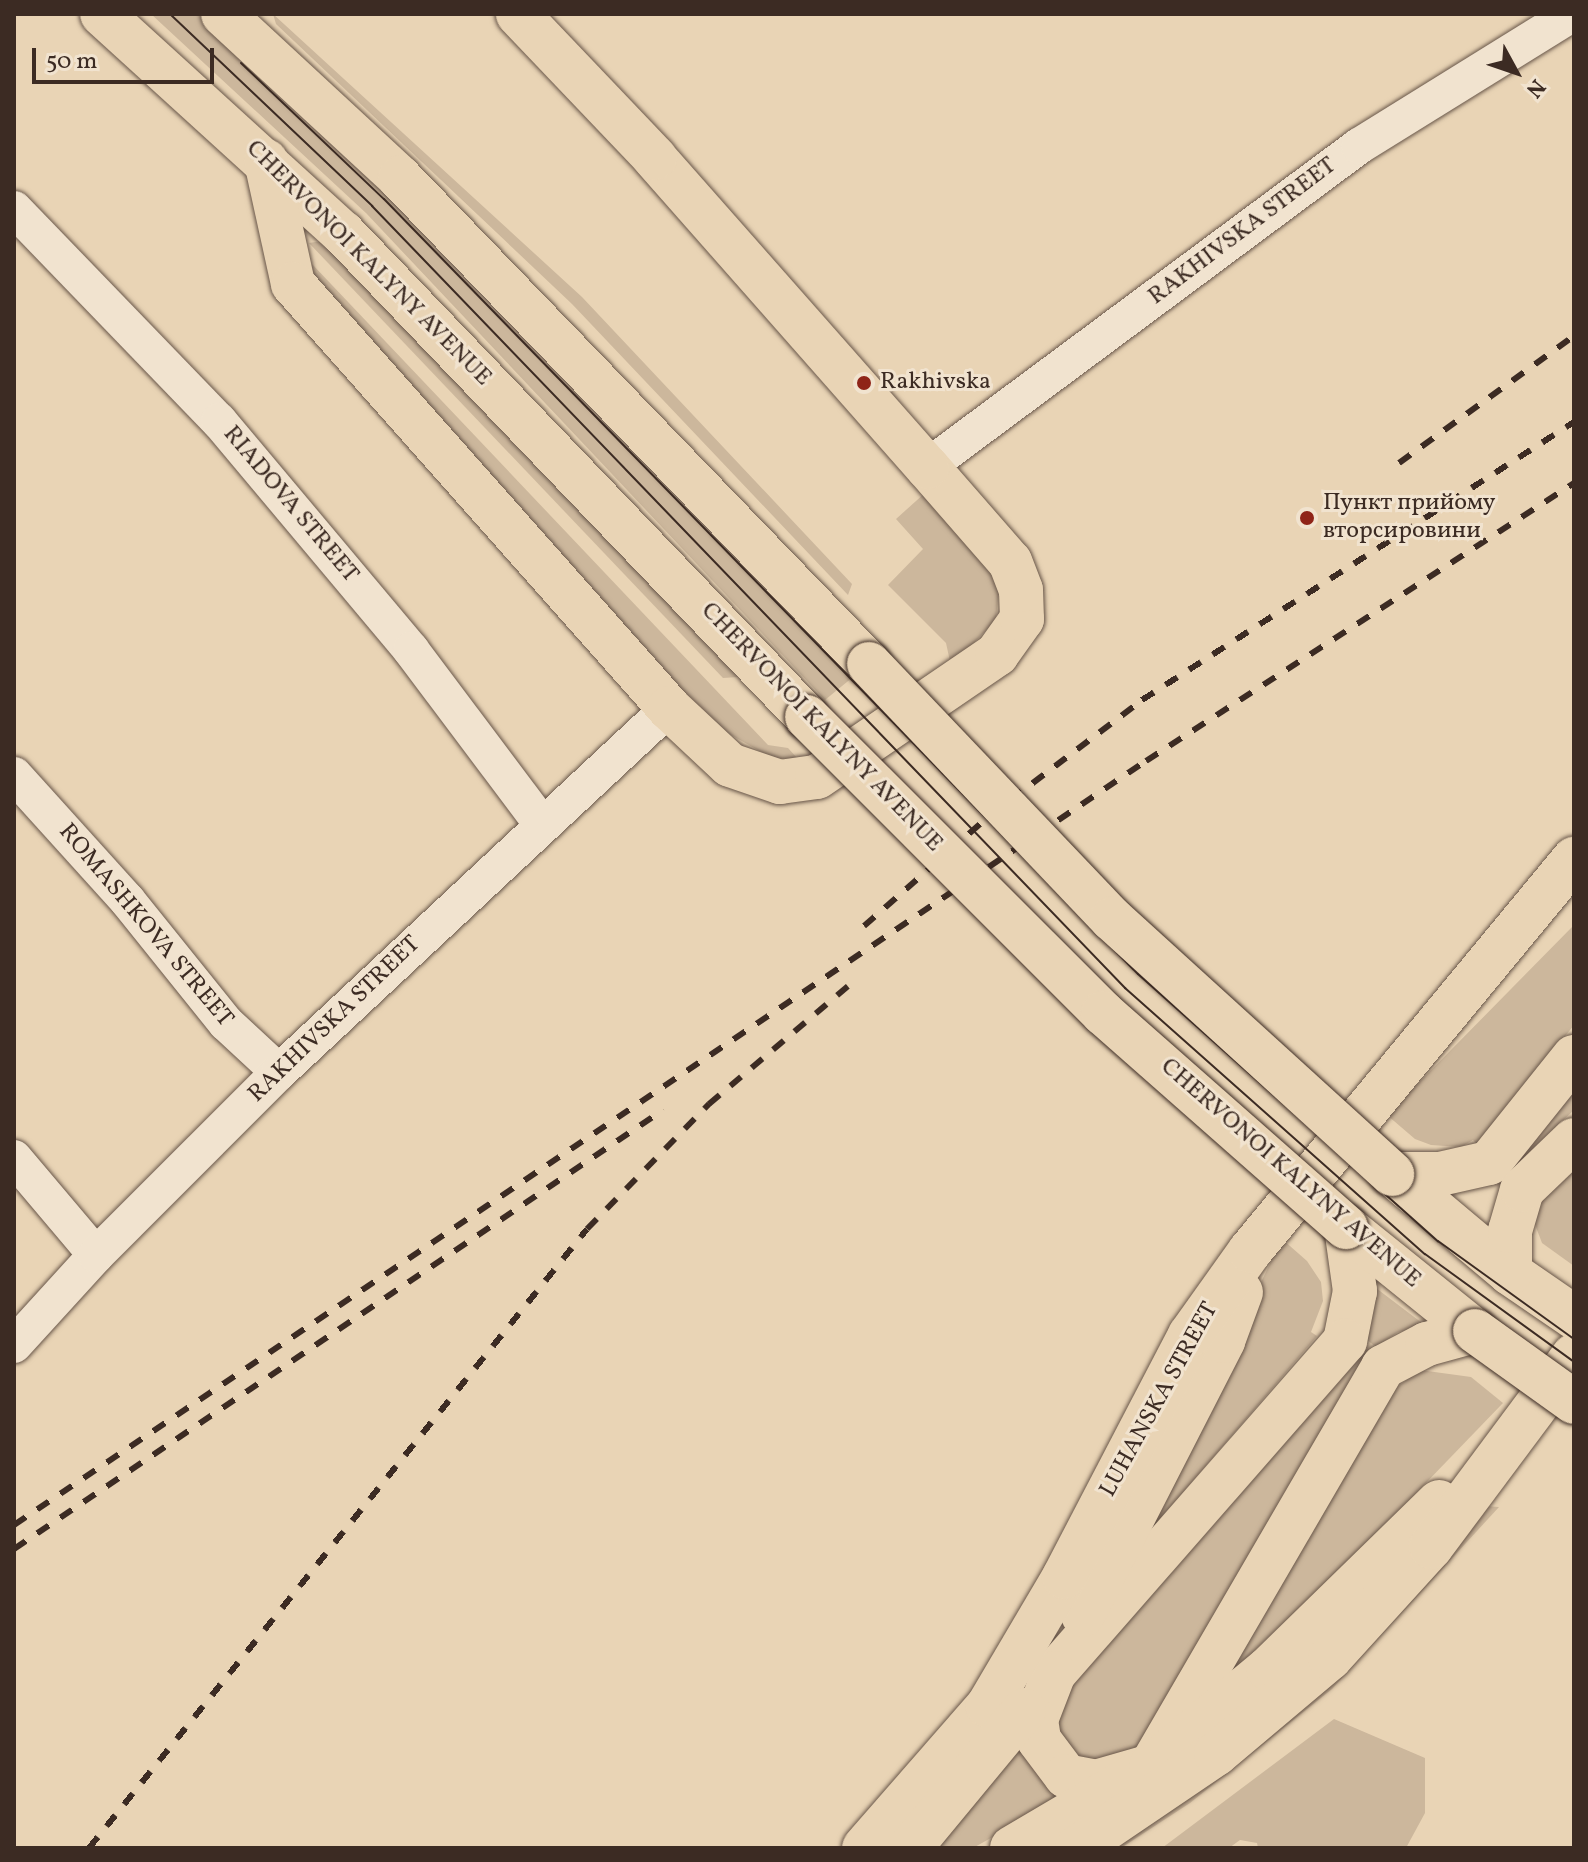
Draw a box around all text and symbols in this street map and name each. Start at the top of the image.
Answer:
scale bar [36,32,218,82]
north arrow [1476,32,1556,112]
text: 50 m [46,45,98,79]
text: N [1518,72,1552,104]
street label: CHERVONOI KALYNY AVENUE [239,135,497,393]
street label: RAKHIVSKA STREET [1143,152,1343,312]
place label: Rakhivska [880,369,991,397]
marker: Rakhivska [855,374,873,392]
street label: RIADOVA STREET [216,421,364,589]
place label: Пункт прийому вторсировини [1323,490,1496,546]
marker: Пункт прийому вторсировини [1298,509,1316,527]
street label: CHERVONOI KALYNY AVENUE [694,597,948,859]
street label: ROMASHKOVA STREET [51,818,239,1034]
street label: RAKHIVSKA STREET [243,931,427,1109]
street label: CHERVONOI KALYNY AVENUE [1154,1053,1426,1295]
street label: LUHANSKA STREET [1095,1298,1225,1502]

